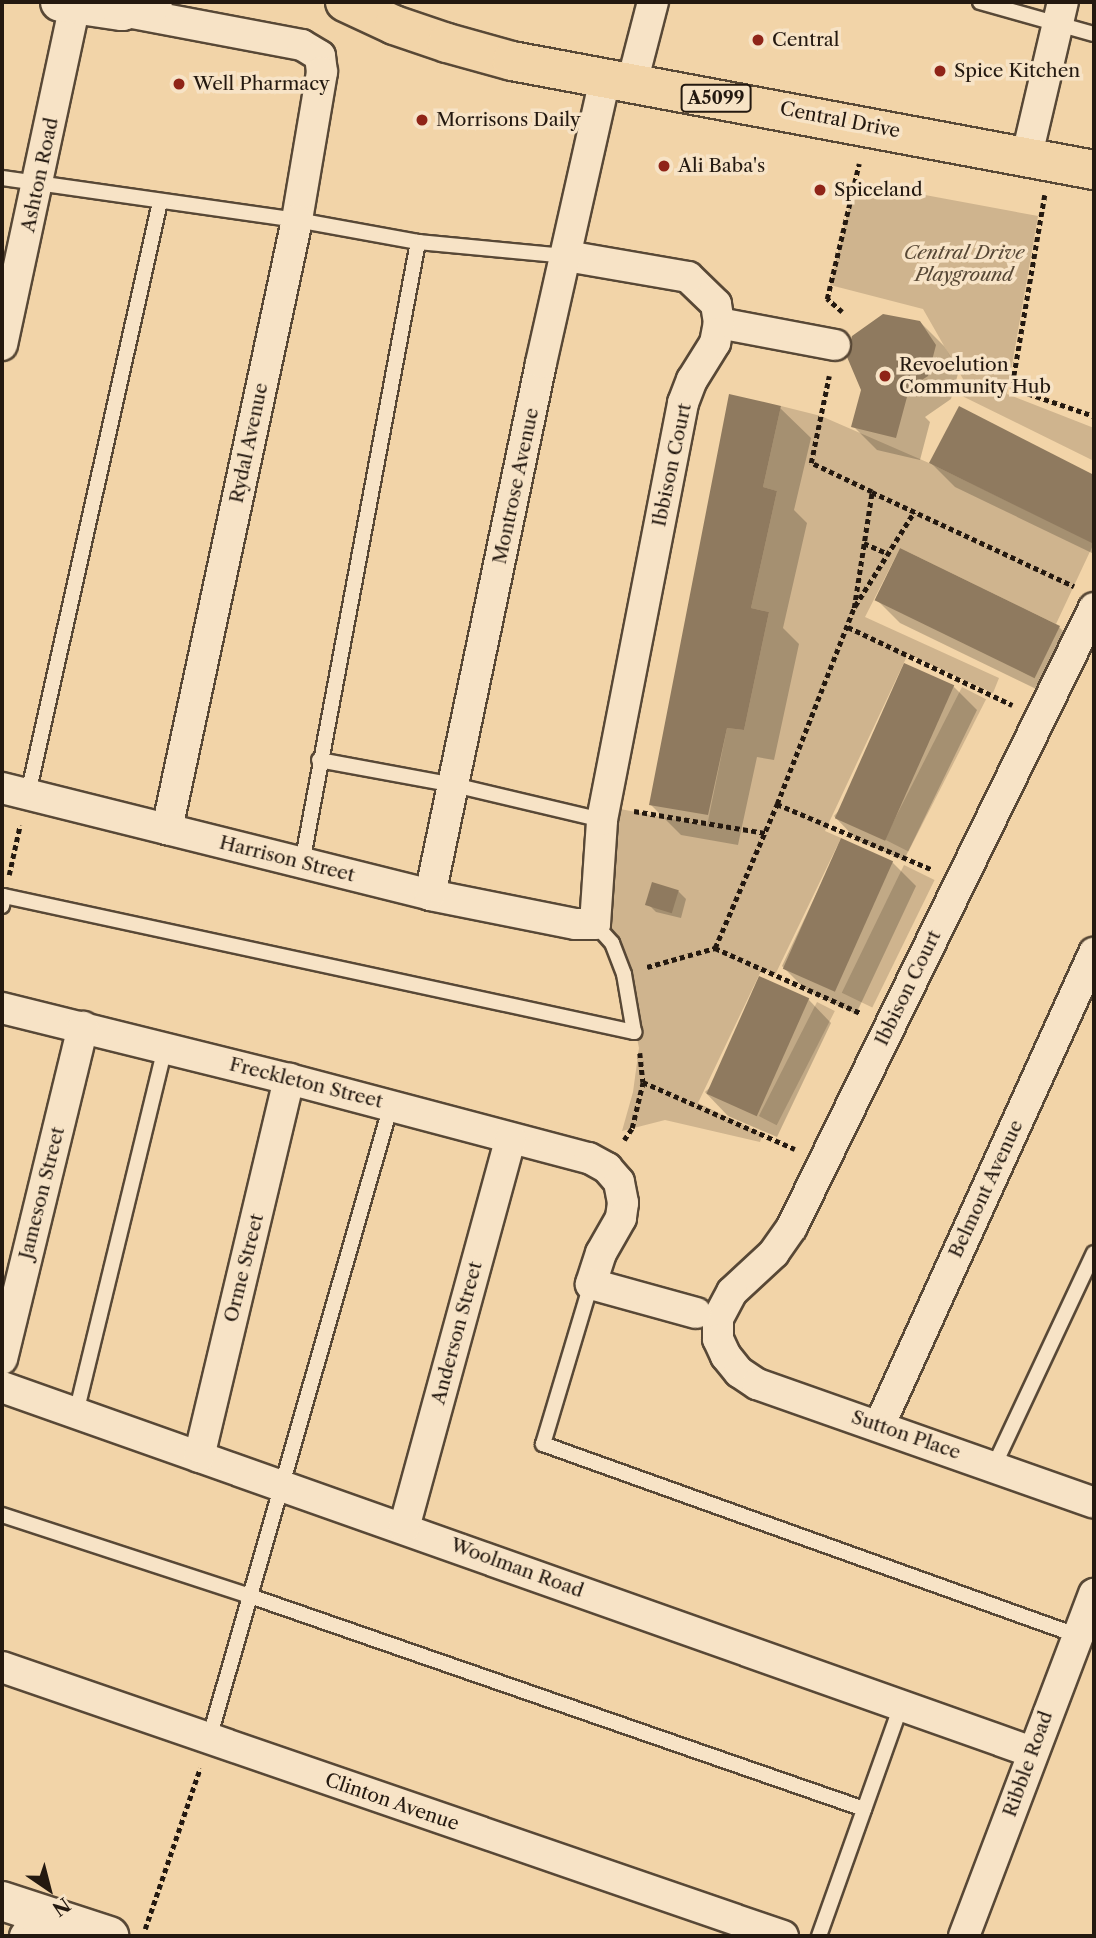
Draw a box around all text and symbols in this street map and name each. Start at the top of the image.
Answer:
place label: Central [772,29,839,51]
marker: Central [750,32,766,48]
place label: Spice Kitchen [954,60,1080,82]
marker: Spice Kitchen [932,63,948,79]
place label: Well Pharmacy [193,73,330,95]
marker: Well Pharmacy [171,76,187,92]
road number: A5099 [679,84,753,113]
street label: Central Drive [778,97,902,143]
place label: Morrisons Daily [436,109,581,131]
marker: Morrisons Daily [414,112,430,128]
street label: Ashton Road [17,116,63,234]
place label: Ali Baba's [678,155,765,177]
marker: Ali Baba's [656,158,672,174]
place label: Spiceland [834,179,923,201]
marker: Spiceland [812,182,828,198]
park label: Central Drive Playground [904,242,1024,286]
place label: Revoelution Community Hub [899,354,1052,398]
marker: Revoelution Community Hub [877,368,893,384]
street label: Rydal Avenue [225,380,273,506]
street label: Ibbison Court [648,401,696,529]
street label: Montrose Avenue [488,405,544,567]
street label: Harrison Street [217,831,357,887]
street label: Ibbison Court [870,927,946,1049]
street label: Freckleton Street [227,1053,385,1113]
street label: Belmont Avenue [944,1116,1028,1262]
street label: Jameson Street [15,1124,69,1262]
street label: Orme Street [220,1211,268,1325]
street label: Anderson Street [427,1259,487,1407]
street label: Sutton Place [848,1406,964,1464]
street label: Woolman Road [447,1533,587,1603]
street label: Ribble Road [998,1708,1058,1820]
street label: Clinton Avenue [322,1768,462,1836]
north arrow [14,1854,84,1924]
text: N [48,1892,75,1921]

